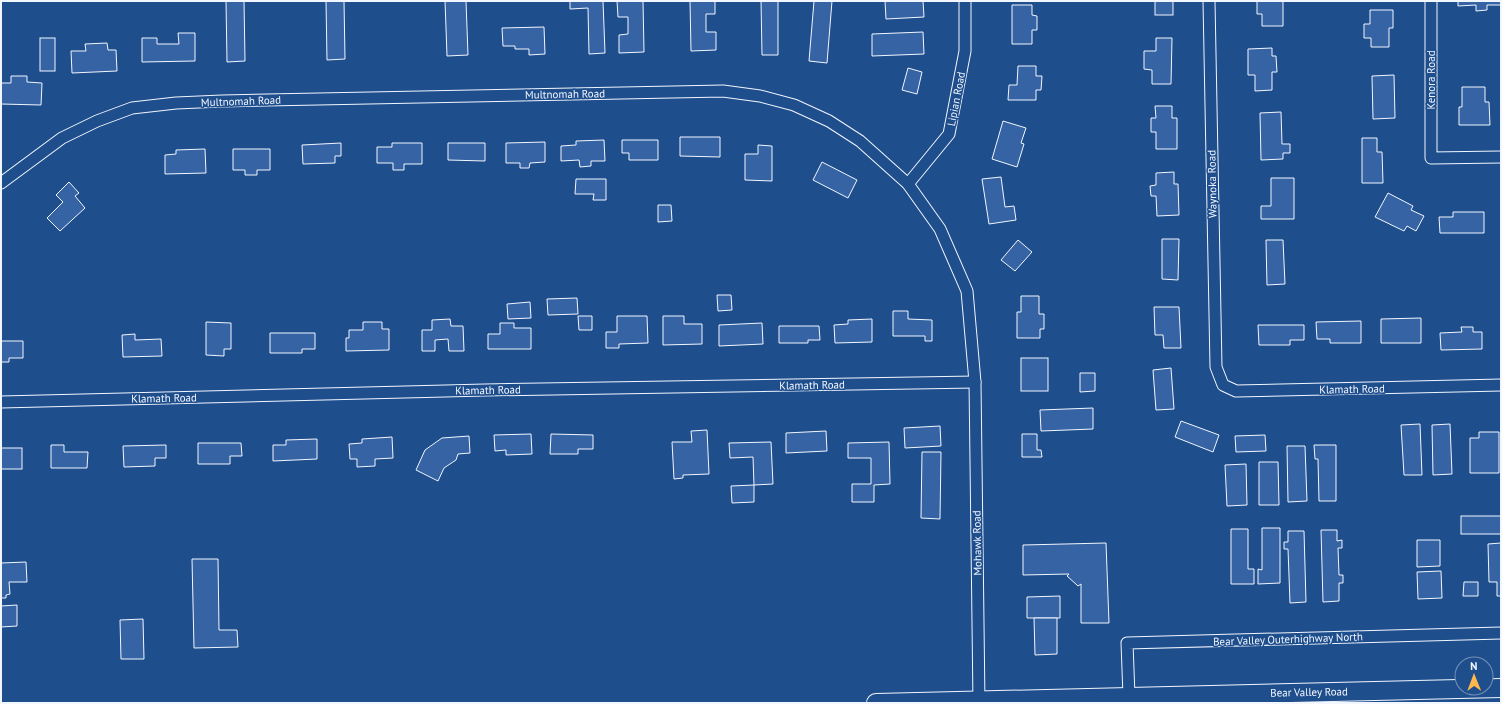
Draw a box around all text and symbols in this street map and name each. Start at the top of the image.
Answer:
street label: Kenora Road [1424,50,1438,110]
street label: Lipian Road [944,70,968,127]
street label: Multnomah Road [525,86,605,102]
street label: Multnomah Road [201,93,281,109]
street label: Waynoka Road [1204,150,1220,218]
street label: Klamath Road [779,377,845,393]
street label: Klamath Road [1319,381,1385,397]
street label: Klamath Road [455,382,521,398]
street label: Klamath Road [131,390,197,406]
street label: Mohawk Road [969,510,985,576]
street label: Bear Valley Outerhighway North [1213,629,1363,649]
north arrow [1454,656,1494,696]
text: N [1470,659,1478,673]
street label: Bear Valley Road [1270,684,1348,700]

